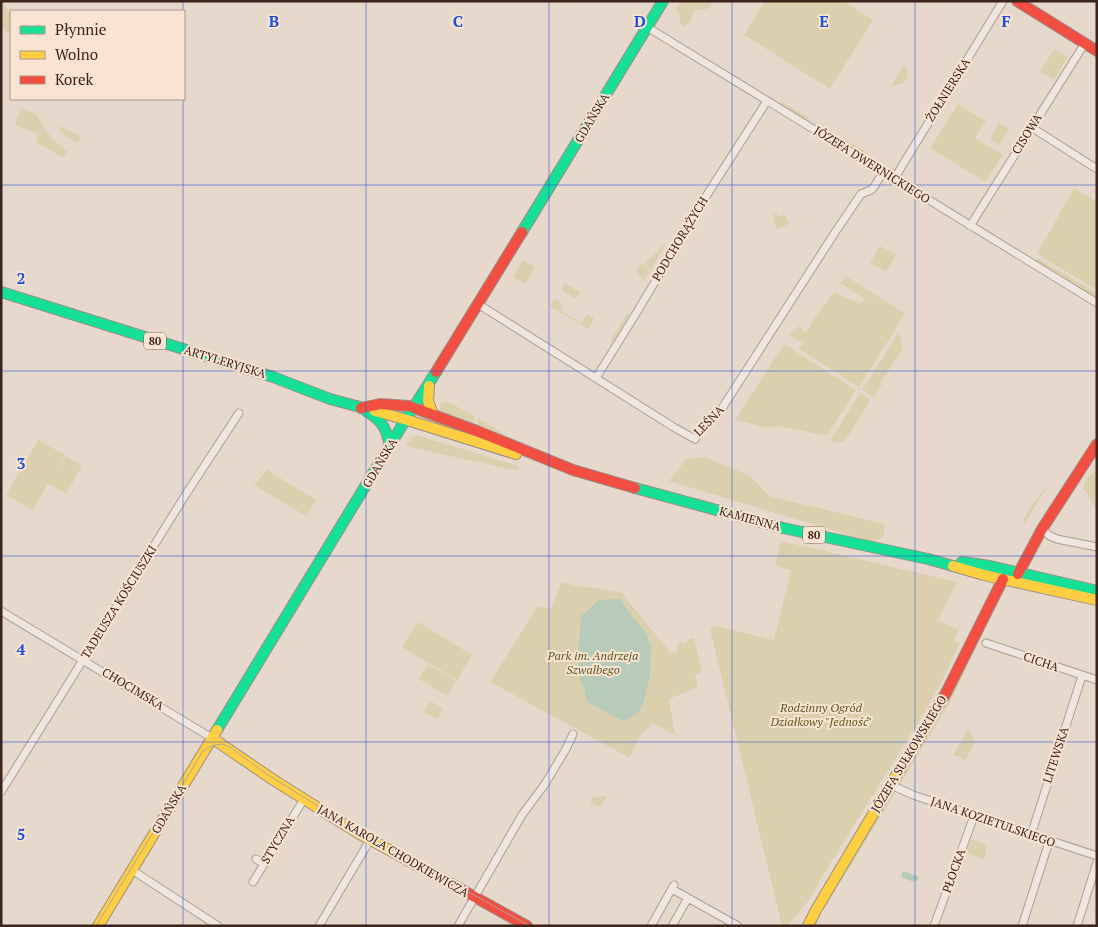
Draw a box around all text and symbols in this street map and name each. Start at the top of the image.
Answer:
legend [10,10,185,100]
text: B [269,10,279,32]
text: C [453,10,463,32]
text: D [634,10,646,32]
text: E [819,10,829,32]
text: F [1001,10,1011,32]
text: Płynnie [55,19,106,39]
text: Wolno [55,44,98,64]
street label: ŻOŁNIERSKA [922,54,974,124]
text: Korek [55,69,94,89]
street label: GDAŃSKA [571,90,613,145]
street label: CISOWA [1008,110,1045,157]
street label: JÓZEFA DWERNICKIEGO [811,123,933,207]
street label: PODCHORĄŻYCH [648,194,711,284]
text: 2 [16,267,26,289]
road number: 80 [144,332,166,350]
street label: ARTYLERYJSKA [182,342,269,381]
street label: LEŚNA [690,402,727,439]
street label: GDAŃSKA [359,435,401,490]
text: 3 [16,452,26,474]
street label: KAMIENNA [718,503,783,534]
road number: 80 [803,526,825,544]
street label: TADEUSZA KOŚCIUSZKI [78,542,160,661]
text: 4 [16,638,26,660]
park label: Park im. Andrzeja Szwalbego [547,648,638,677]
street label: CICHA [1021,648,1062,675]
street label: CHOCIMSKA [99,664,168,713]
street label: JÓZEFA SUŁKOWSKIEGO [868,692,950,815]
park label: Rodzinny Ogród Działkowy "Jedność" [769,700,872,729]
street label: LITEWSKA [1039,724,1072,785]
street label: GDAŃSKA [148,781,190,836]
street label: JANA KOZIETULSKIEGO [929,793,1058,850]
street label: JANA KAROLA CHODKIEWICZA [315,801,472,901]
street label: STYCZNA [258,813,298,866]
text: 5 [16,823,26,845]
street label: PŁOCKA [939,846,969,895]

